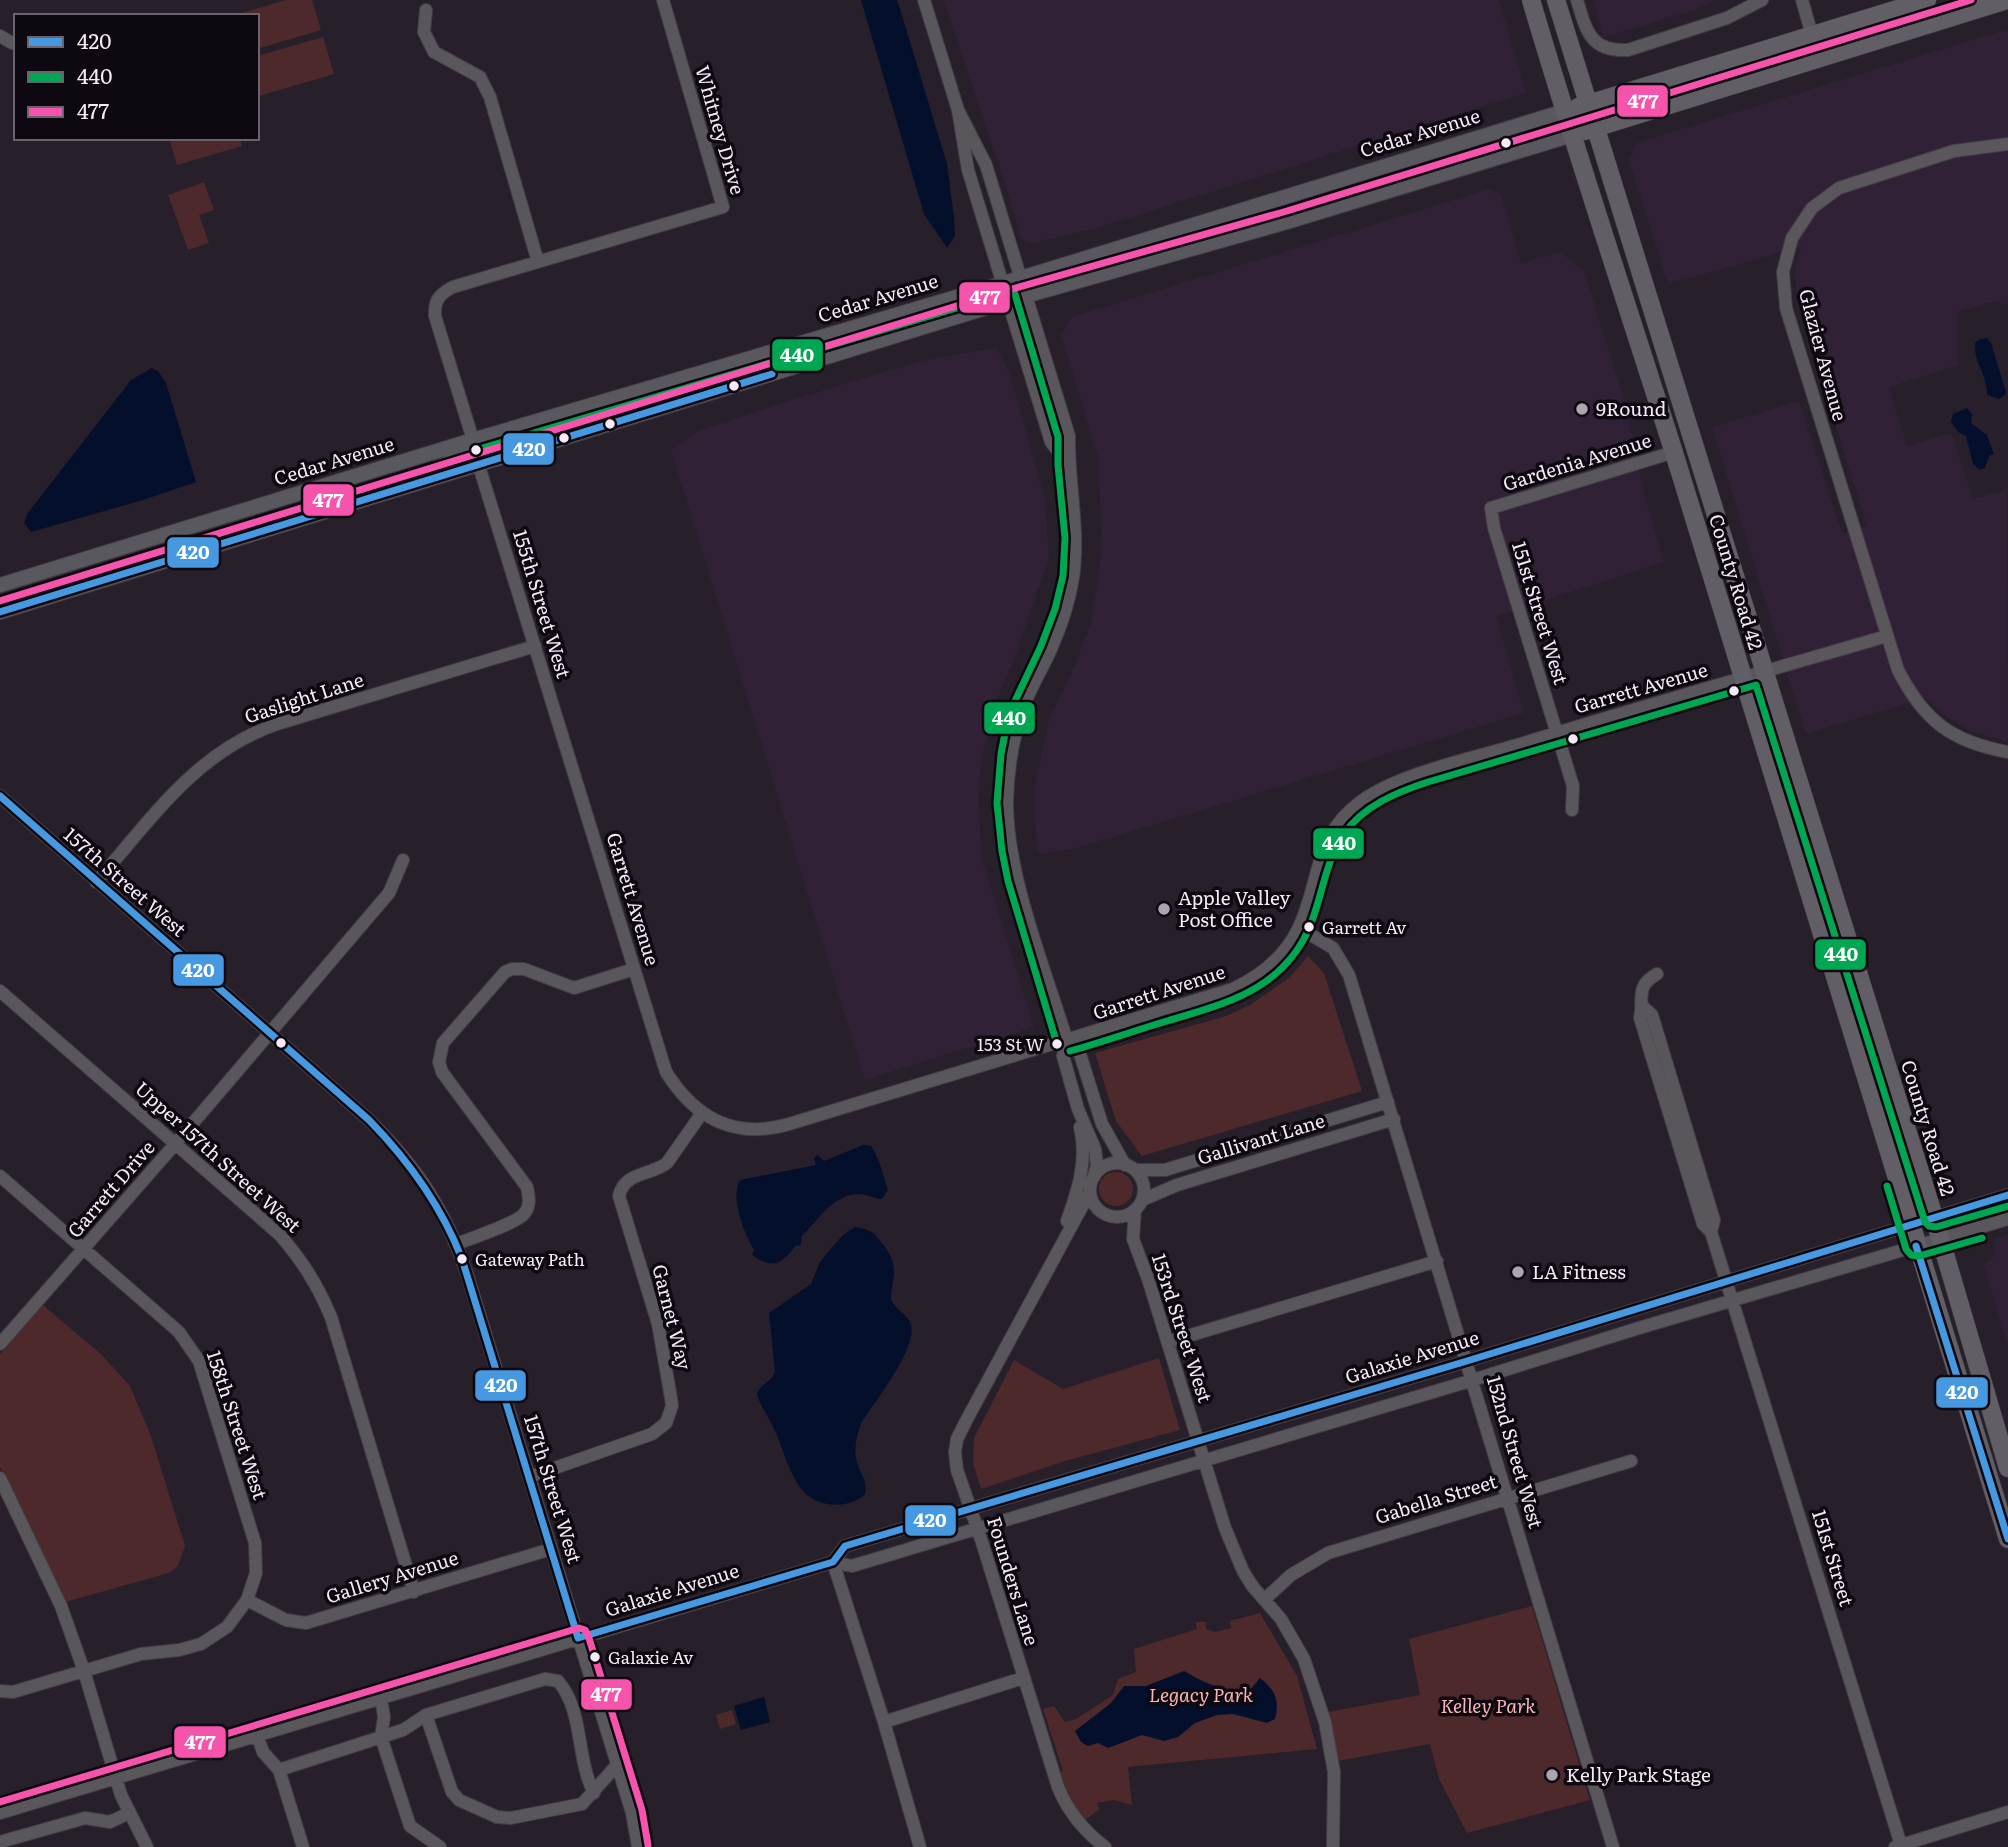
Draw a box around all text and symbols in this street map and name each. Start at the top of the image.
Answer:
legend [14,14,259,140]
text: 420 [77,24,111,55]
text: 440 [77,59,112,90]
street label: Whitney Drive [689,62,753,198]
line badge: 477 [1616,84,1669,118]
text: 477 [1627,86,1659,114]
text: 477 [77,94,109,125]
street label: Cedar Avenue [1356,100,1483,164]
unlabelled marker [1499,136,1513,150]
street label: Cedar Avenue [814,265,941,329]
line badge: 477 [958,281,1011,314]
text: 477 [969,282,1001,310]
street label: Glazier Avenue [1793,286,1855,424]
line badge: 440 [771,338,824,372]
text: 440 [780,340,815,368]
unlabelled marker [727,379,741,393]
place label: 9Round [1596,394,1667,422]
marker: 9Round [1574,401,1590,417]
unlabelled marker [603,417,617,431]
street label: Gardenia Avenue [1499,425,1655,497]
street label: Cedar Avenue [270,428,397,492]
unlabelled marker [557,431,571,445]
line badge: 420 [502,432,555,466]
text: 420 [512,434,546,462]
unlabelled marker [469,443,483,457]
line badge: 477 [302,483,355,517]
text: 477 [312,485,344,513]
street label: County Road 42 [1703,510,1771,653]
street label: 155th Street West [507,526,579,682]
line badge: 420 [166,536,220,569]
text: 420 [176,537,210,565]
street label: 151st Street West [1506,538,1576,688]
street label: Garrett Avenue [1571,655,1711,719]
street label: Gaslight Lane [240,665,367,730]
unlabelled marker [1727,684,1741,698]
line badge: 440 [983,701,1036,735]
text: 440 [992,703,1027,731]
unlabelled marker [1566,732,1580,746]
street label: 157th Street West [58,820,193,942]
line badge: 440 [1312,827,1365,860]
text: 440 [1322,828,1357,856]
street label: Garrett Avenue [600,829,667,969]
place label: Apple Valley Post Office [1178,883,1290,933]
marker: Apple Valley Post Office [1156,901,1172,917]
place label: Garrett Av [1322,914,1406,939]
marker: Garrett Av [1302,920,1316,934]
line badge: 440 [1814,938,1867,971]
text: 440 [1824,939,1859,967]
line badge: 420 [172,953,225,987]
text: 420 [181,955,215,983]
street label: Garrett Avenue [1089,956,1229,1026]
place label: 153 St W [977,1031,1044,1056]
unlabelled marker [274,1036,288,1050]
marker: 153 St W [1050,1037,1064,1051]
street label: County Road 42 [1895,1056,1963,1199]
street label: Upper 157th Street West [130,1074,308,1239]
street label: Gallivant Lane [1194,1105,1328,1171]
street label: Garrett Drive [60,1133,161,1243]
place label: Gateway Path [475,1246,585,1271]
street label: 153rd Street West [1146,1250,1220,1406]
marker: Gateway Path [455,1252,469,1266]
place label: LA Fitness [1532,1257,1626,1285]
street label: Garnet Way [646,1261,700,1372]
marker: LA Fitness [1510,1264,1526,1280]
street label: Galaxie Avenue [1341,1322,1482,1390]
street label: 158th Street West [201,1347,275,1503]
line badge: 420 [474,1369,527,1402]
text: 420 [484,1370,518,1398]
street label: 152nd Street West [1481,1372,1551,1532]
line badge: 420 [1935,1376,1989,1409]
text: 420 [1945,1377,1979,1405]
street label: 157th Street West [518,1411,590,1567]
street label: Gabella Street [1371,1466,1500,1530]
line badge: 420 [904,1504,957,1537]
text: 420 [913,1505,947,1533]
street label: 151st Street [1806,1506,1862,1610]
street label: Founders Lane [981,1513,1047,1649]
street label: Gallery Avenue [322,1543,462,1609]
street label: Galaxie Avenue [601,1555,742,1623]
place label: Galaxie Av [608,1644,693,1669]
marker: Galaxie Av [588,1650,602,1664]
line badge: 477 [580,1678,633,1711]
text: 477 [590,1679,622,1707]
park label: Legacy Park [1149,1680,1254,1708]
park label: Kelley Park [1440,1691,1536,1719]
line badge: 477 [173,1725,227,1759]
text: 477 [184,1727,216,1755]
place label: Kelly Park Stage [1566,1760,1711,1788]
marker: Kelly Park Stage [1544,1767,1560,1783]

